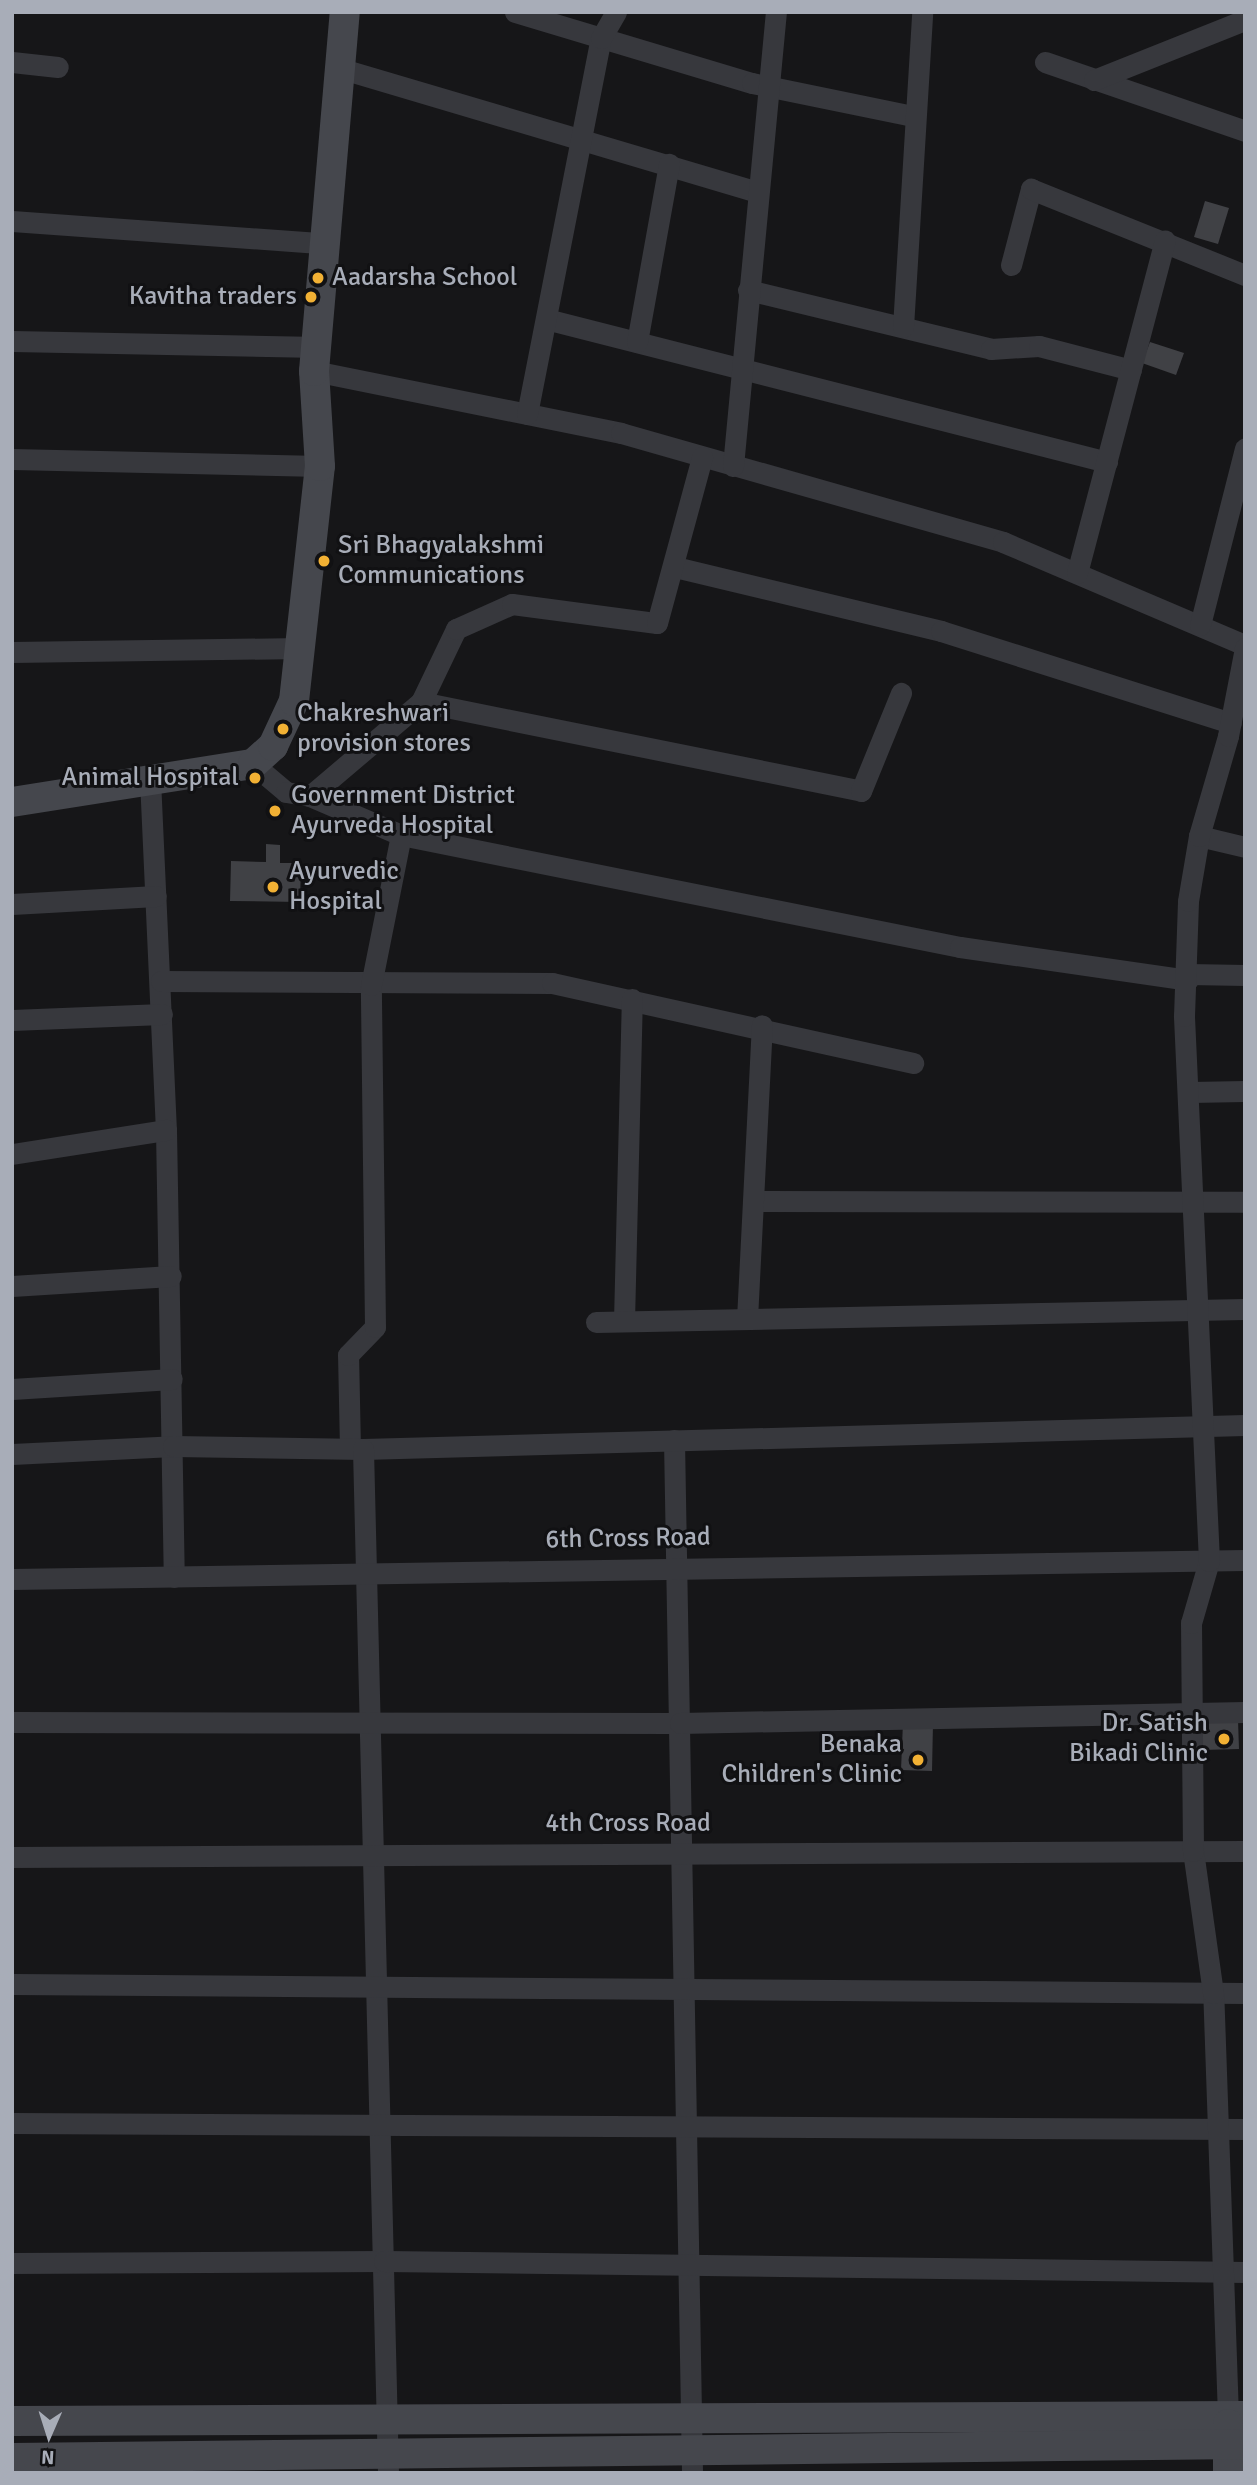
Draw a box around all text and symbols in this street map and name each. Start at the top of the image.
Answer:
place label: Aadarsha School [332,262,517,294]
marker: Aadarsha School [310,270,326,286]
place label: Kavitha traders [129,281,297,313]
marker: Kavitha traders [303,289,319,305]
place label: Sri Bhagyalakshmi Communications [338,530,544,592]
marker: Sri Bhagyalakshmi Communications [316,553,332,569]
place label: Chakreshwari provision stores [297,698,471,760]
marker: Chakreshwari provision stores [275,721,291,737]
place label: Animal Hospital [62,762,239,794]
marker: Animal Hospital [245,768,265,788]
place label: Government District Ayurveda Hospital [291,780,515,842]
marker: Government District Ayurveda Hospital [265,801,285,821]
place label: Ayurvedic Hospital [289,856,399,917]
marker: Ayurvedic Hospital [263,877,283,897]
street label: 6th Cross Road [545,1522,711,1556]
place label: Dr. Satish Bikadi Clinic [1069,1708,1208,1770]
place label: Benaka Children's Clinic [721,1729,902,1790]
marker: Dr. Satish Bikadi Clinic [1214,1729,1234,1749]
marker: Benaka Children's Clinic [908,1750,928,1770]
street label: 4th Cross Road [545,1808,711,1840]
north arrow [14,2401,84,2471]
text: N [41,2445,55,2469]

